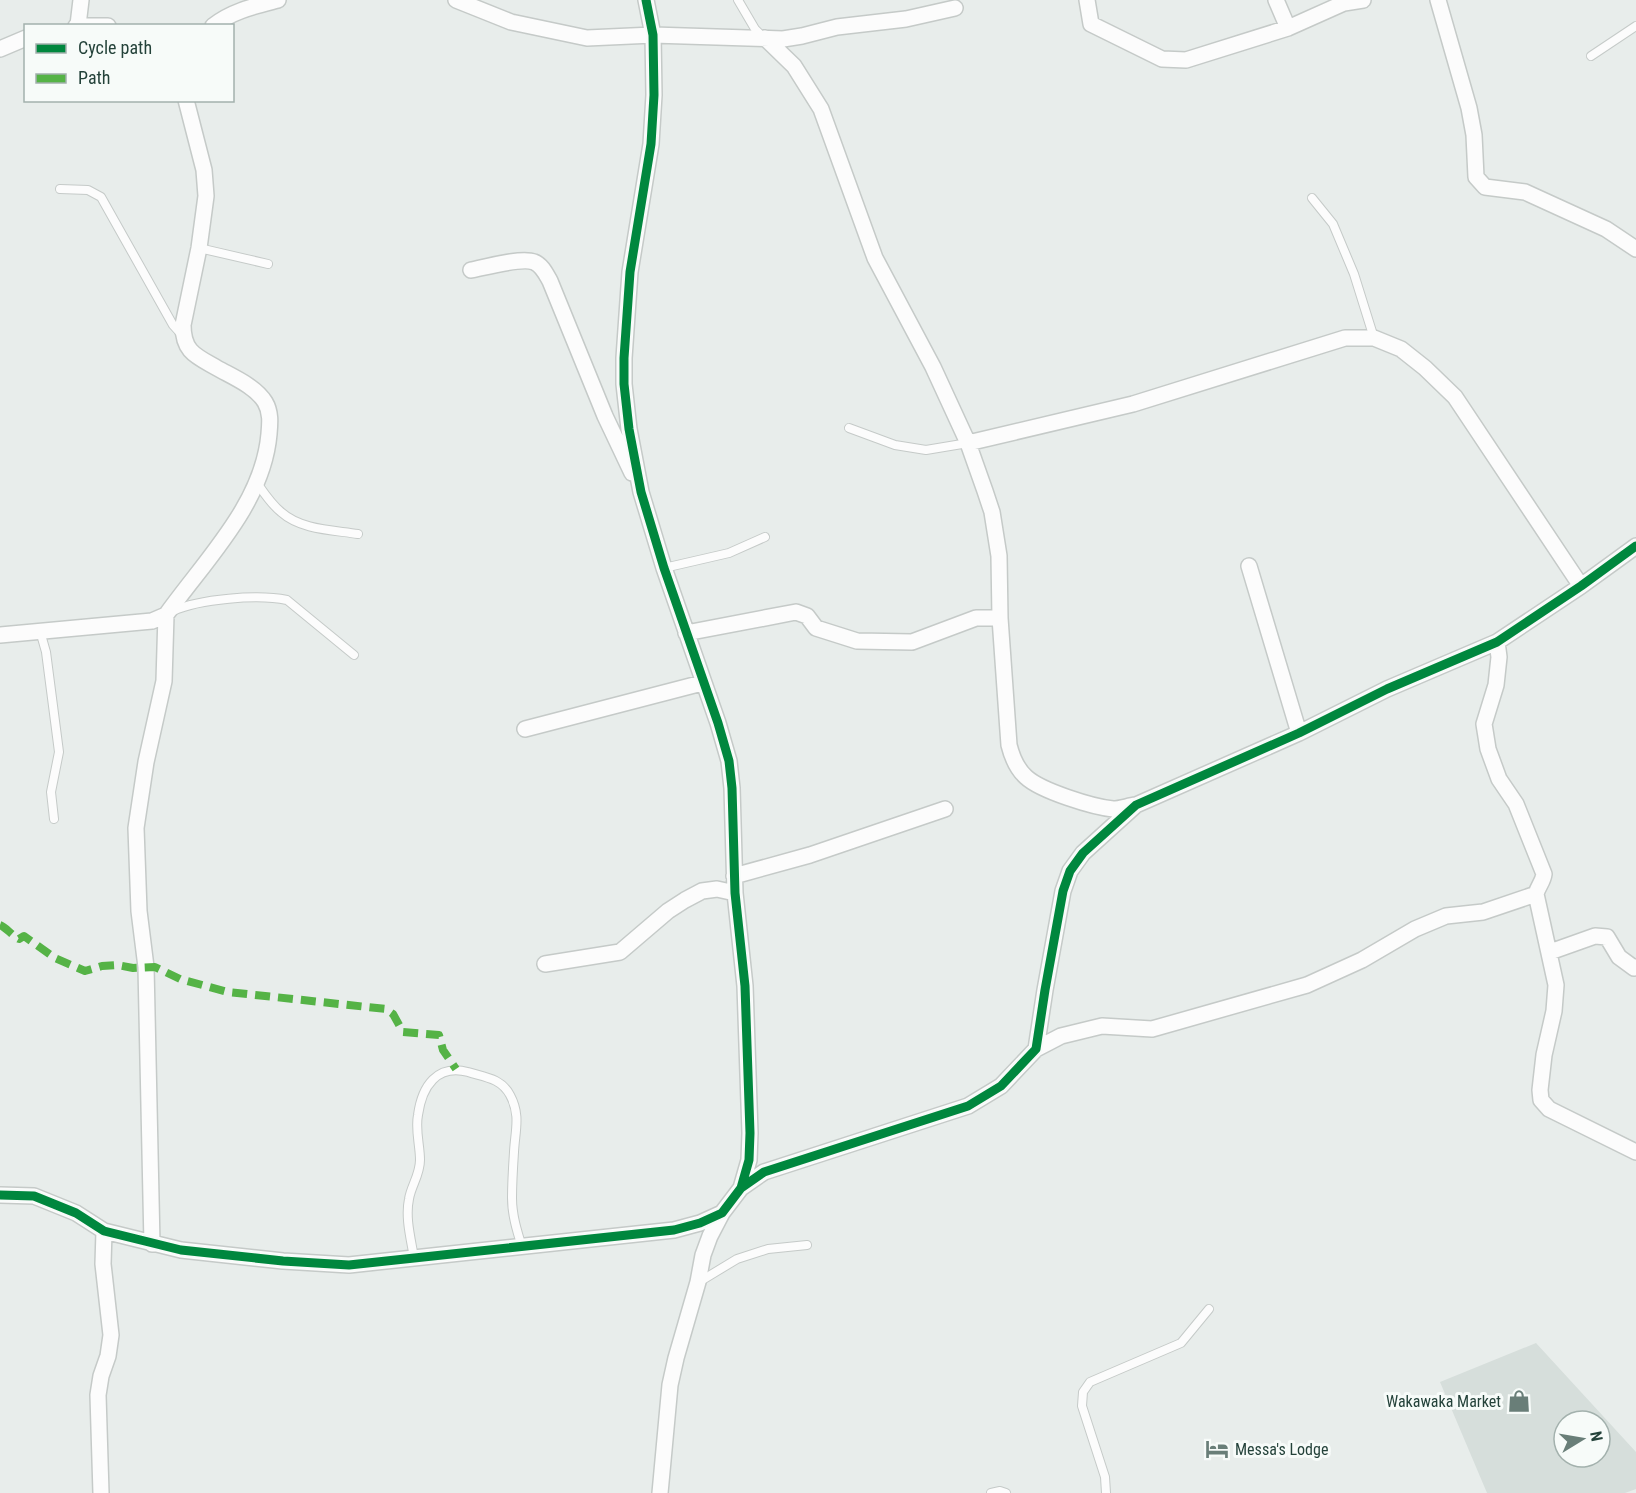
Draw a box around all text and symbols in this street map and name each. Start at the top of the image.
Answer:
legend [24,24,234,102]
text: Cycle path [78,37,152,58]
text: Path [78,67,111,88]
shop icon: Wakawaka Market [1506,1388,1532,1414]
place label: Wakawaka Market [1386,1392,1501,1411]
north arrow [1552,1409,1612,1469]
text: N [1586,1430,1606,1443]
hotel icon: Messa's Lodge [1204,1436,1230,1462]
place label: Messa's Lodge [1235,1440,1328,1459]

